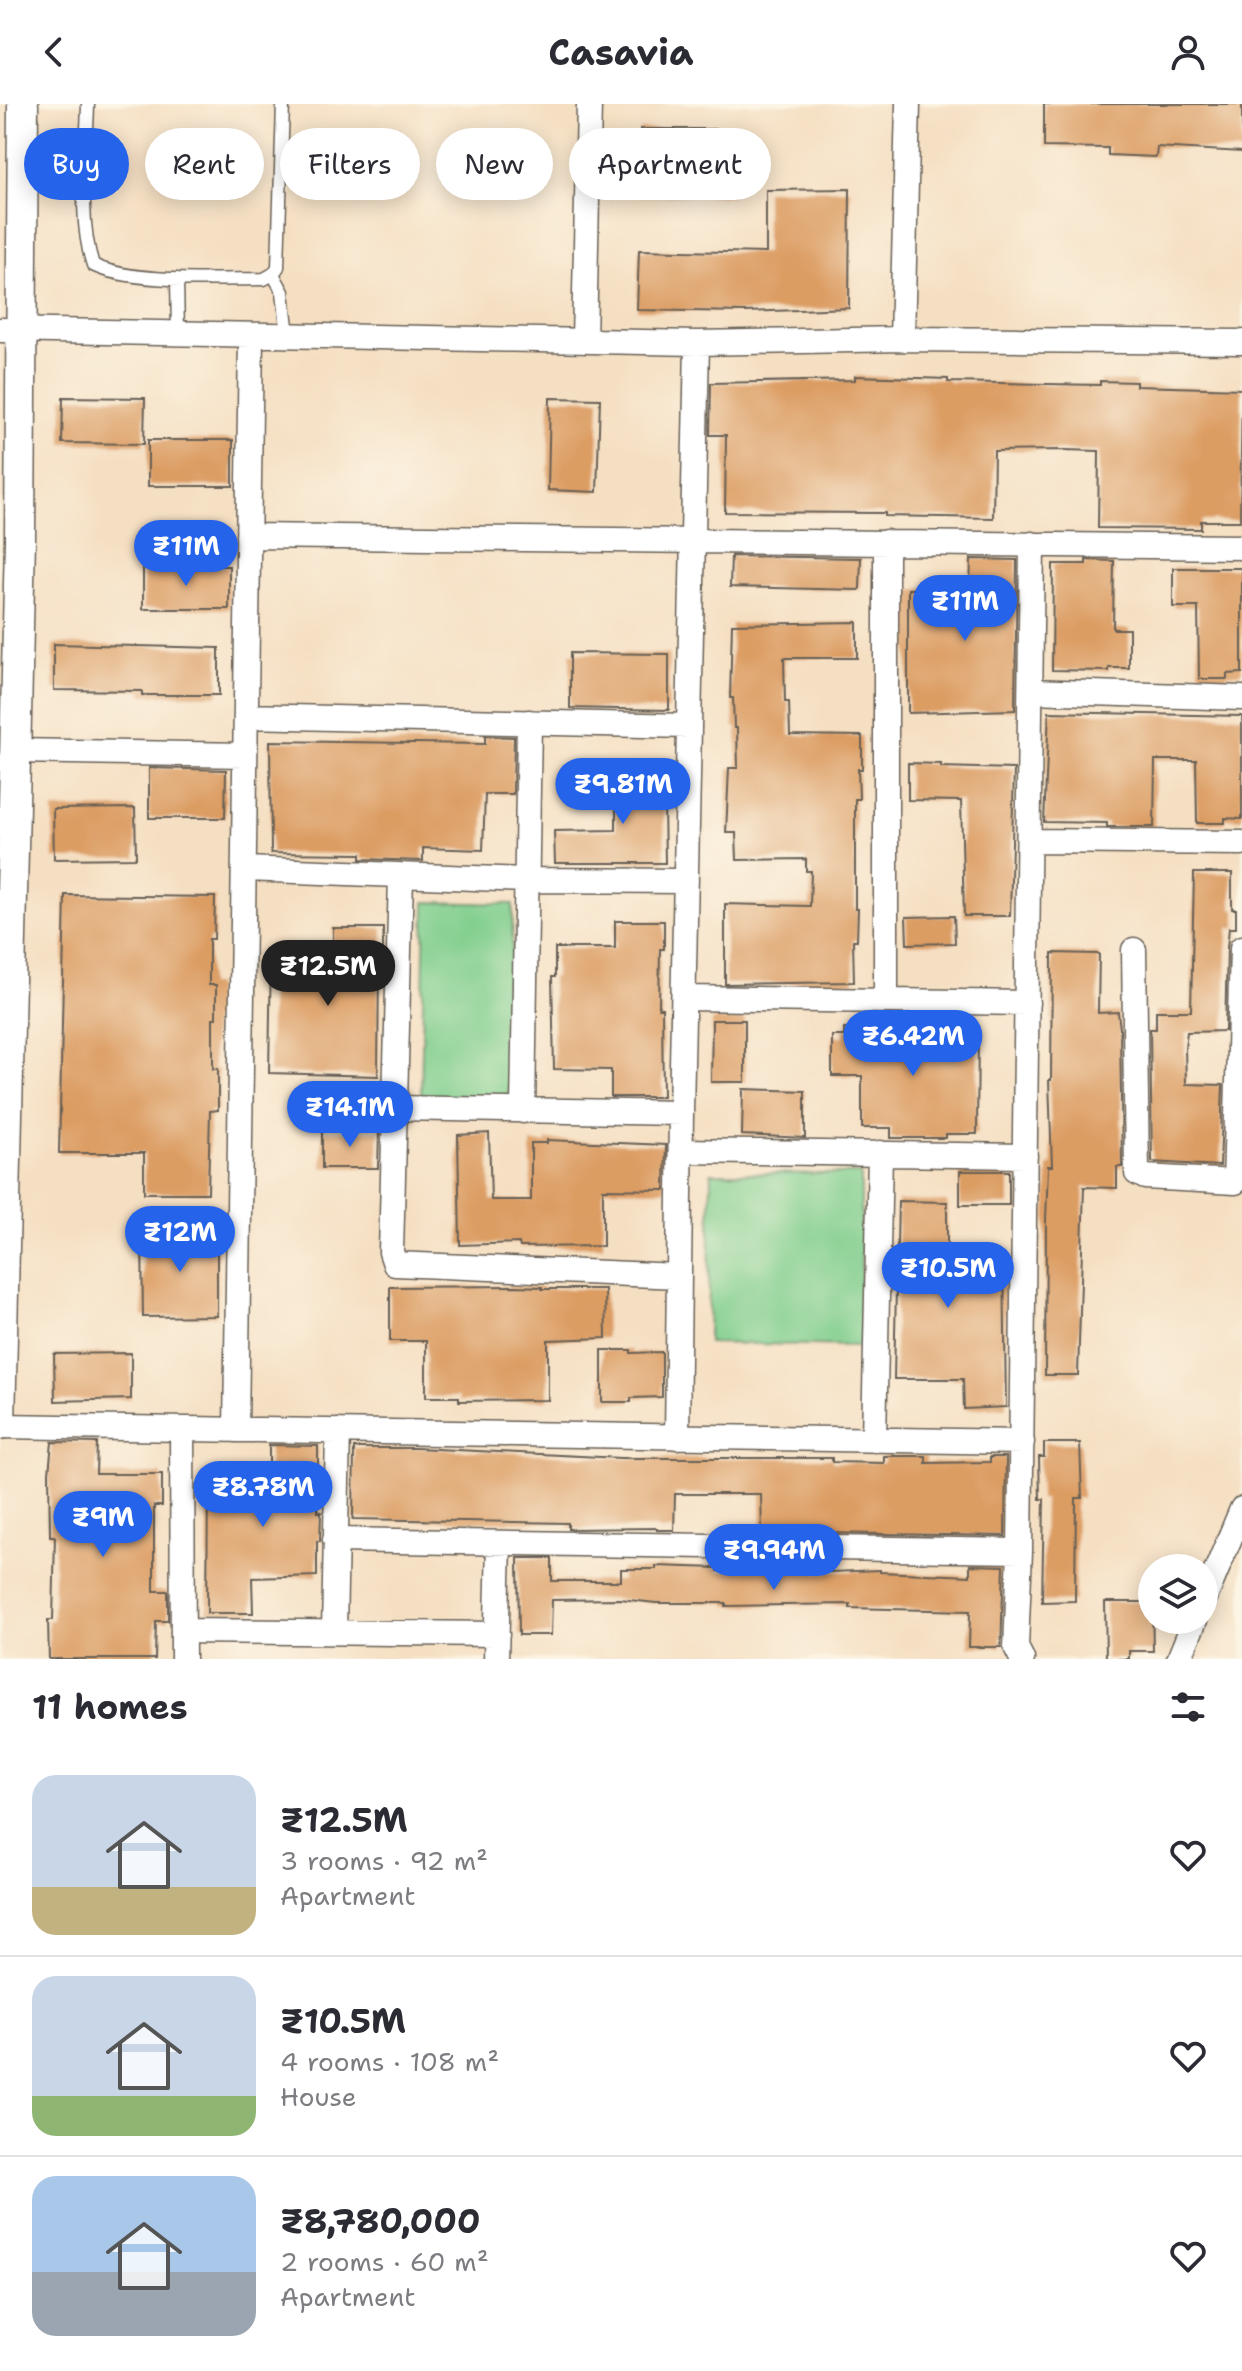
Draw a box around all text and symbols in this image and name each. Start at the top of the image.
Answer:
text: Casavia [548,28,694,77]
icon: back [32,30,76,74]
icon: person [1166,30,1210,74]
chip: Buy [24,128,129,200]
chip: Rent [145,128,264,200]
chip: Filters [280,128,420,200]
chip: New [436,128,553,200]
chip: Apartment [569,128,771,200]
pin: ₹11M [139,520,233,588]
text: ₹11M [152,528,220,563]
pin: ₹11M [918,575,1012,643]
text: ₹11M [931,583,999,618]
pin: ₹9.81M [558,758,688,826]
text: ₹9.81M [573,766,673,801]
pin: ₹12.5M [263,940,393,1008]
text: ₹12.5M [279,948,377,983]
pin: ₹6.42M [848,1010,978,1078]
text: ₹6.42M [861,1018,965,1053]
pin: ₹14.1M [285,1081,415,1149]
text: ₹14.1M [305,1089,395,1124]
pin: ₹12M [133,1206,227,1274]
text: ₹12M [143,1214,217,1249]
pin: ₹10.5M [883,1242,1013,1310]
text: ₹10.5M [900,1250,996,1285]
pin: ₹8.78M [198,1461,328,1529]
text: ₹8.78M [211,1469,315,1504]
pin: ₹9M [64,1491,142,1559]
text: ₹9M [71,1499,135,1534]
pin: ₹9.94M [709,1524,839,1592]
text: ₹9.94M [722,1532,826,1567]
map controls [1138,1554,1218,1634]
button: layers [1138,1554,1218,1634]
text: 11 homes [32,1684,188,1730]
icon: filters [1166,1685,1210,1729]
text: ₹12.5M [280,1797,408,1843]
icon: home [96,1807,192,1903]
icon: heart [1166,1833,1210,1877]
text: 3 rooms · 92 m² [280,1843,488,1878]
text: Apartment [280,1878,416,1913]
text: ₹10.5M [280,1998,406,2044]
icon: home [96,2008,192,2104]
icon: heart [1166,2034,1210,2078]
text: 4 rooms · 108 m² [280,2044,499,2079]
text: House [280,2079,356,2114]
text: ₹8,780,000 [280,2198,481,2244]
icon: home [96,2208,192,2304]
icon: heart [1166,2234,1210,2278]
text: 2 rooms · 60 m² [280,2244,489,2279]
text: Apartment [280,2279,416,2314]

